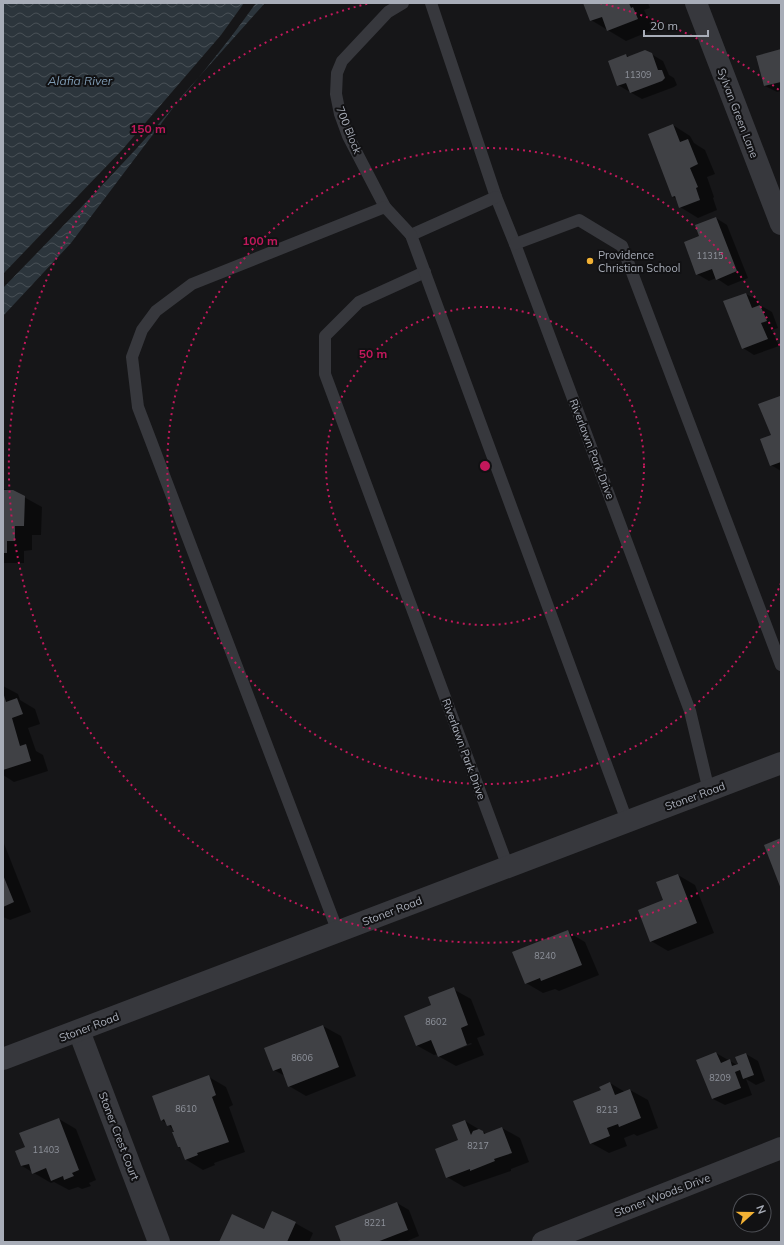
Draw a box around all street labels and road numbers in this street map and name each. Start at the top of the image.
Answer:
street label: Sylvan Green Lane [714,66,762,160]
street label: 700 Block [333,104,365,156]
street label: Riverlawn Park Drive [566,397,618,501]
street label: Riverlawn Park Drive [439,697,489,801]
street label: Stoner Road [663,779,727,813]
street label: Stoner Road [360,893,424,929]
street label: Stoner Road [57,1009,121,1045]
street label: Stoner Crest Court [96,1090,142,1182]
street label: Stoner Woods Drive [612,1170,712,1220]

